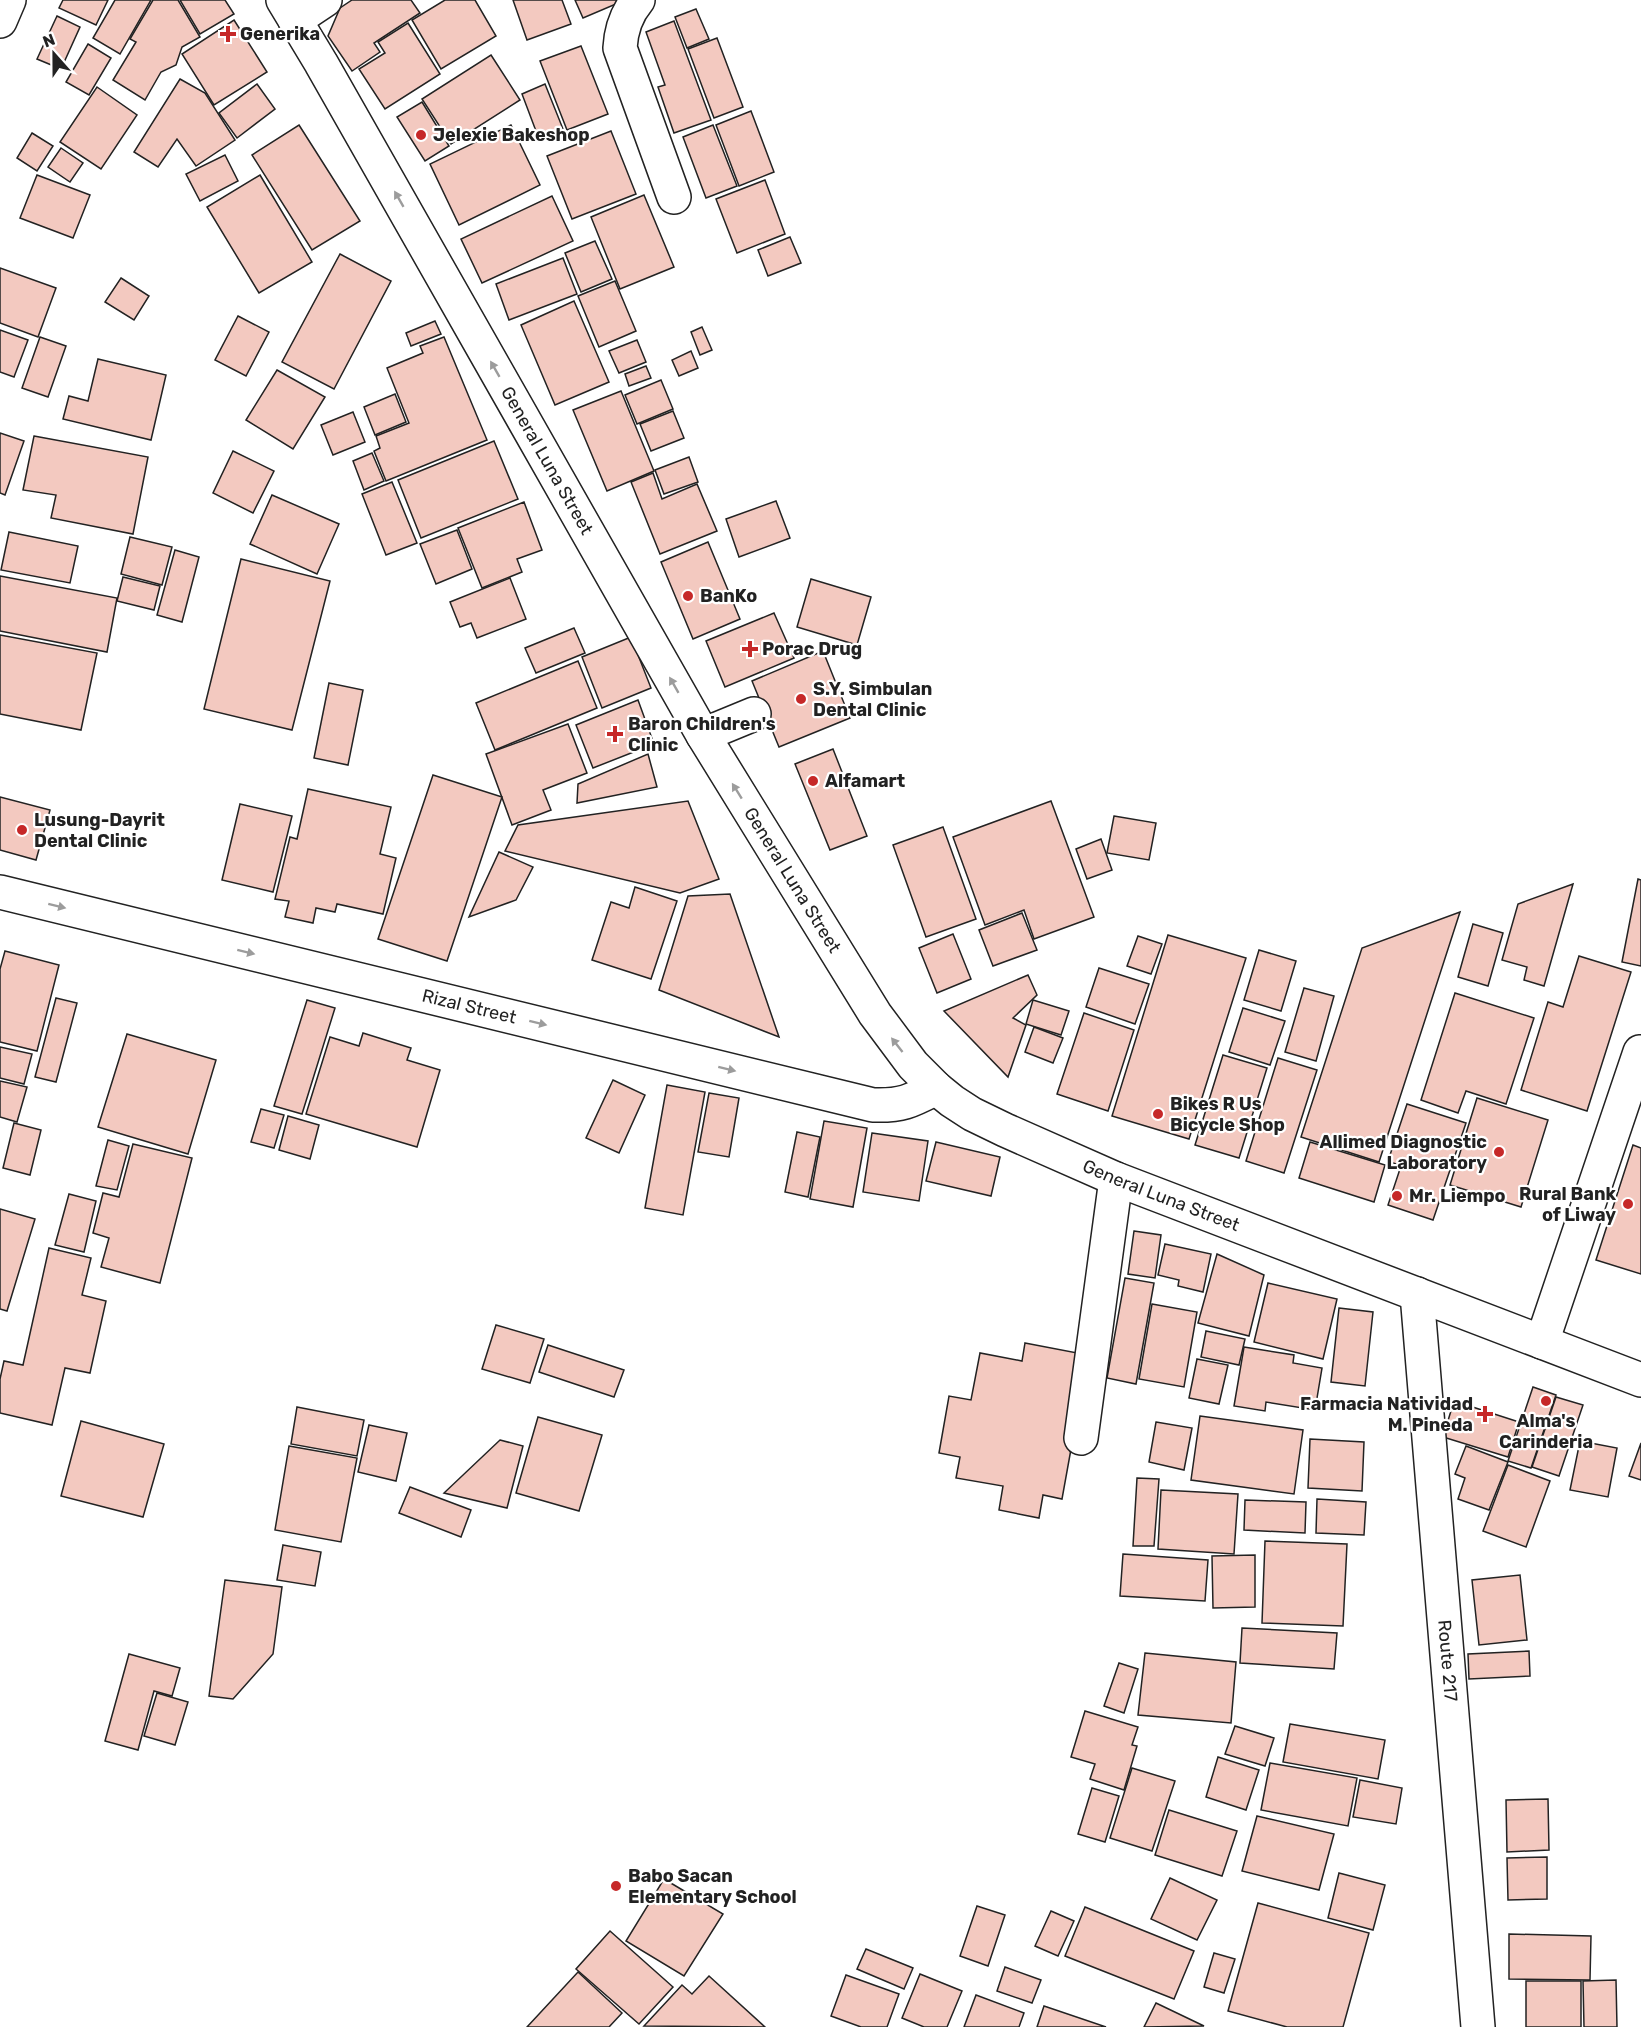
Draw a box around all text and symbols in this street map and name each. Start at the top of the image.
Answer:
place label: Generika [240,23,320,45]
north arrow [24,24,84,84]
marker: Generika [221,27,235,41]
text: N [40,30,58,51]
place label: Jelexie Bakeshop [433,124,590,146]
marker: Jelexie Bakeshop [414,128,428,142]
one-way arrow [394,191,404,208]
one-way arrow [490,360,500,377]
street label: General Luna Street [496,383,598,539]
place label: BanKo [700,585,757,607]
marker: BanKo [681,589,695,603]
place label: Porac Drug [762,638,862,660]
marker: Porac Drug [743,642,757,656]
one-way arrow [669,676,679,693]
place label: S.Y. Simbulan Dental Clinic [813,678,932,721]
marker: S.Y. Simbulan Dental Clinic [794,692,808,706]
place label: Baron Children's Clinic [628,713,776,756]
marker: Baron Children's Clinic [606,725,624,743]
place label: Alfamart [825,770,905,792]
marker: Alfamart [806,774,820,788]
one-way arrow [732,783,743,799]
street label: General Luna Street [739,803,846,957]
place label: Lusung-Dayrit Dental Clinic [34,809,165,852]
marker: Lusung-Dayrit Dental Clinic [15,823,29,837]
one-way arrow [48,901,66,911]
one-way arrow [237,947,256,957]
street label: Rizal Street [420,984,519,1029]
one-way arrow [529,1018,547,1028]
one-way arrow [890,1037,903,1053]
one-way arrow [718,1064,736,1074]
place label: Bikes R Us Bicycle Shop [1170,1093,1285,1136]
marker: Bikes R Us Bicycle Shop [1151,1107,1165,1121]
place label: Allimed Diagnostic Laboratory [1320,1131,1487,1174]
marker: Allimed Diagnostic Laboratory [1492,1145,1506,1159]
street label: General Luna Street [1079,1155,1243,1236]
place label: Rural Bank of Liway [1519,1183,1616,1226]
place label: Mr. Liempo [1409,1185,1506,1207]
marker: Mr. Liempo [1390,1189,1404,1203]
marker: Rural Bank of Liway [1621,1197,1635,1211]
place label: Farmacia Natividad M. Pineda [1300,1393,1473,1436]
marker: Alma's Carinderia [1539,1394,1553,1408]
marker: Farmacia Natividad M. Pineda [1478,1407,1492,1421]
place label: Alma's Carinderia [1499,1410,1593,1453]
street label: Route 217 [1433,1619,1462,1702]
place label: Babo Sacan Elementary School [628,1865,797,1908]
marker: Babo Sacan Elementary School [609,1879,623,1893]

